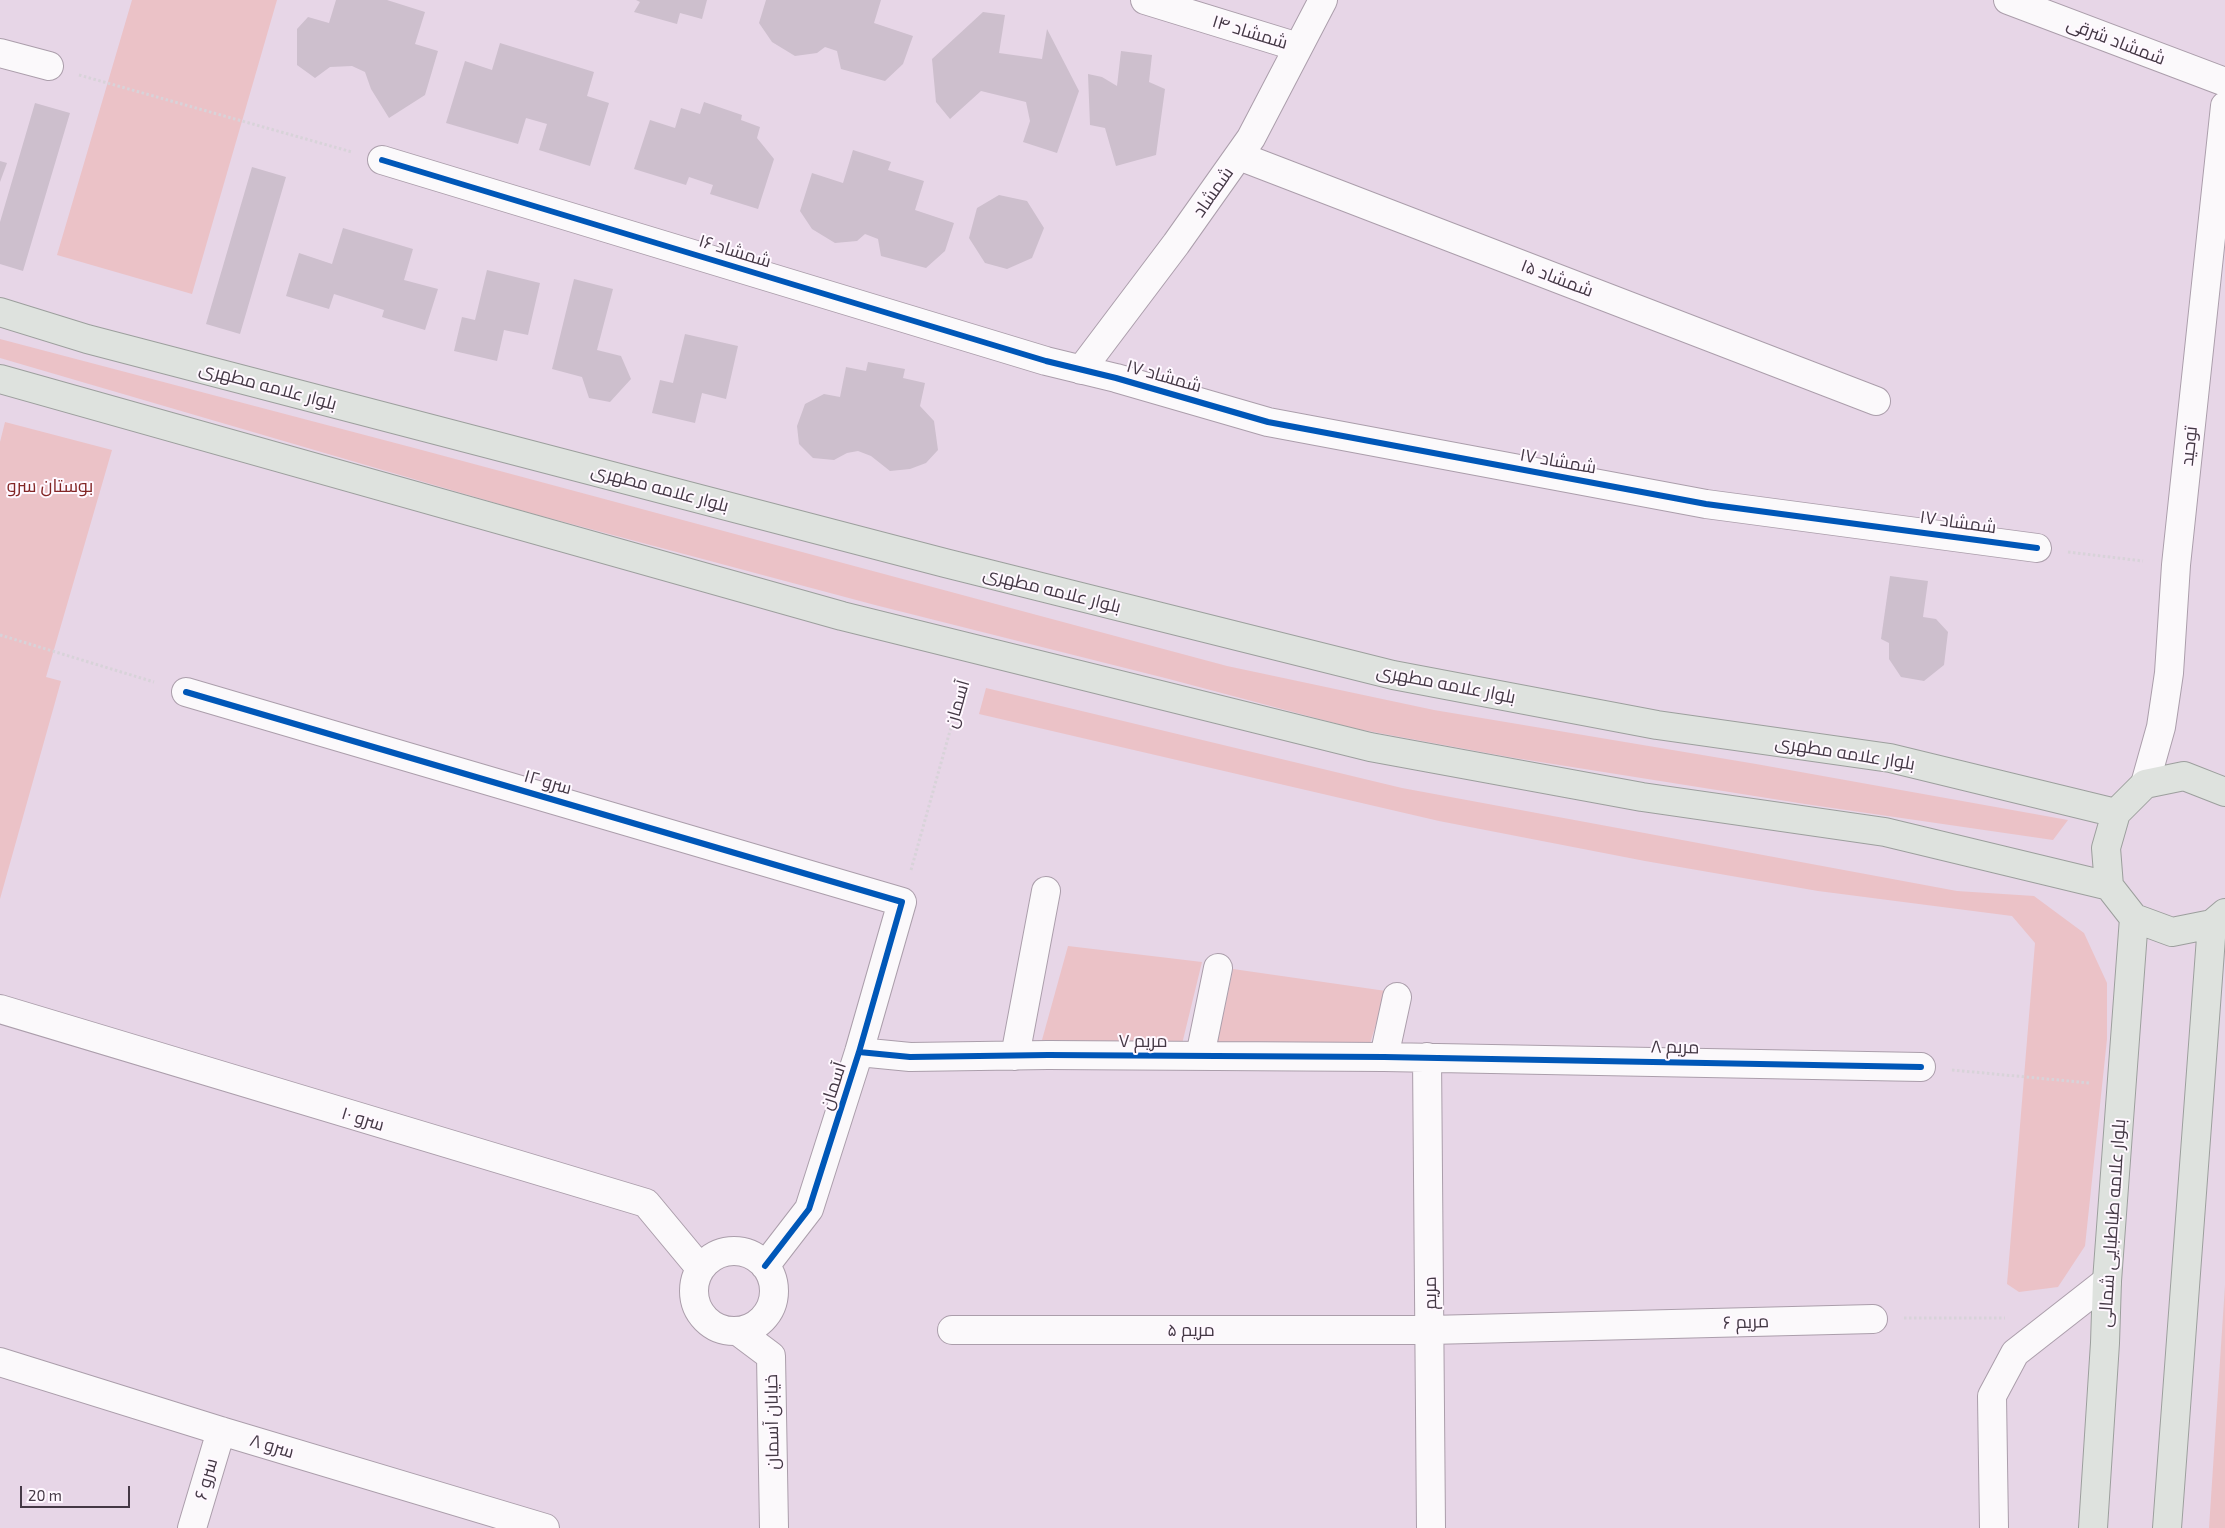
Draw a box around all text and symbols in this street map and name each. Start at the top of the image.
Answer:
street label: شمشاد ۱۴ [1210,10,1290,54]
street label: شمشاد شرقی [2064,12,2168,70]
street label: شمشاد [1188,163,1238,221]
street label: شمشاد ۱۶ [696,230,774,272]
street label: شمشاد ۱۵ [1518,254,1596,302]
street label: شمشاد ۱۷ [1124,355,1204,397]
street label: بلوار علامه مطهری [197,357,339,415]
street label: توحید [2176,425,2202,467]
street label: شمشاد ۱۷ [1518,444,1598,478]
street label: بلوار علامه مطهری [589,459,731,517]
park label: بوستان سرو [7,475,93,497]
street label: شمشاد ۱۷ [1918,506,1998,538]
street label: بلوار علامه مطهری [981,562,1123,618]
street label: بلوار علامه مطهری [1374,660,1518,708]
street label: آسمان [940,677,974,731]
street label: بلوار علامه مطهری [1773,731,1917,775]
street label: سرو ۱۲ [522,765,574,799]
street label: مریم ۷ [1119,1030,1167,1052]
street label: مریم ۸ [1650,1036,1700,1058]
street label: آسمان [815,1059,851,1113]
street label: سرو ۱۰ [339,1102,387,1136]
street label: بلوار علامه طباطبایی شمالی [2094,1118,2130,1328]
street label: مریم [1419,1276,1441,1310]
street label: مریم ۶ [1723,1310,1769,1334]
street label: مریم ۵ [1167,1319,1215,1341]
street label: خیابان آسمان [760,1374,784,1470]
street label: سرو ۸ [247,1429,297,1463]
street label: سرو ۶ [190,1456,222,1502]
scale bar [22,1476,132,1508]
text: 20 m [28,1486,62,1504]

